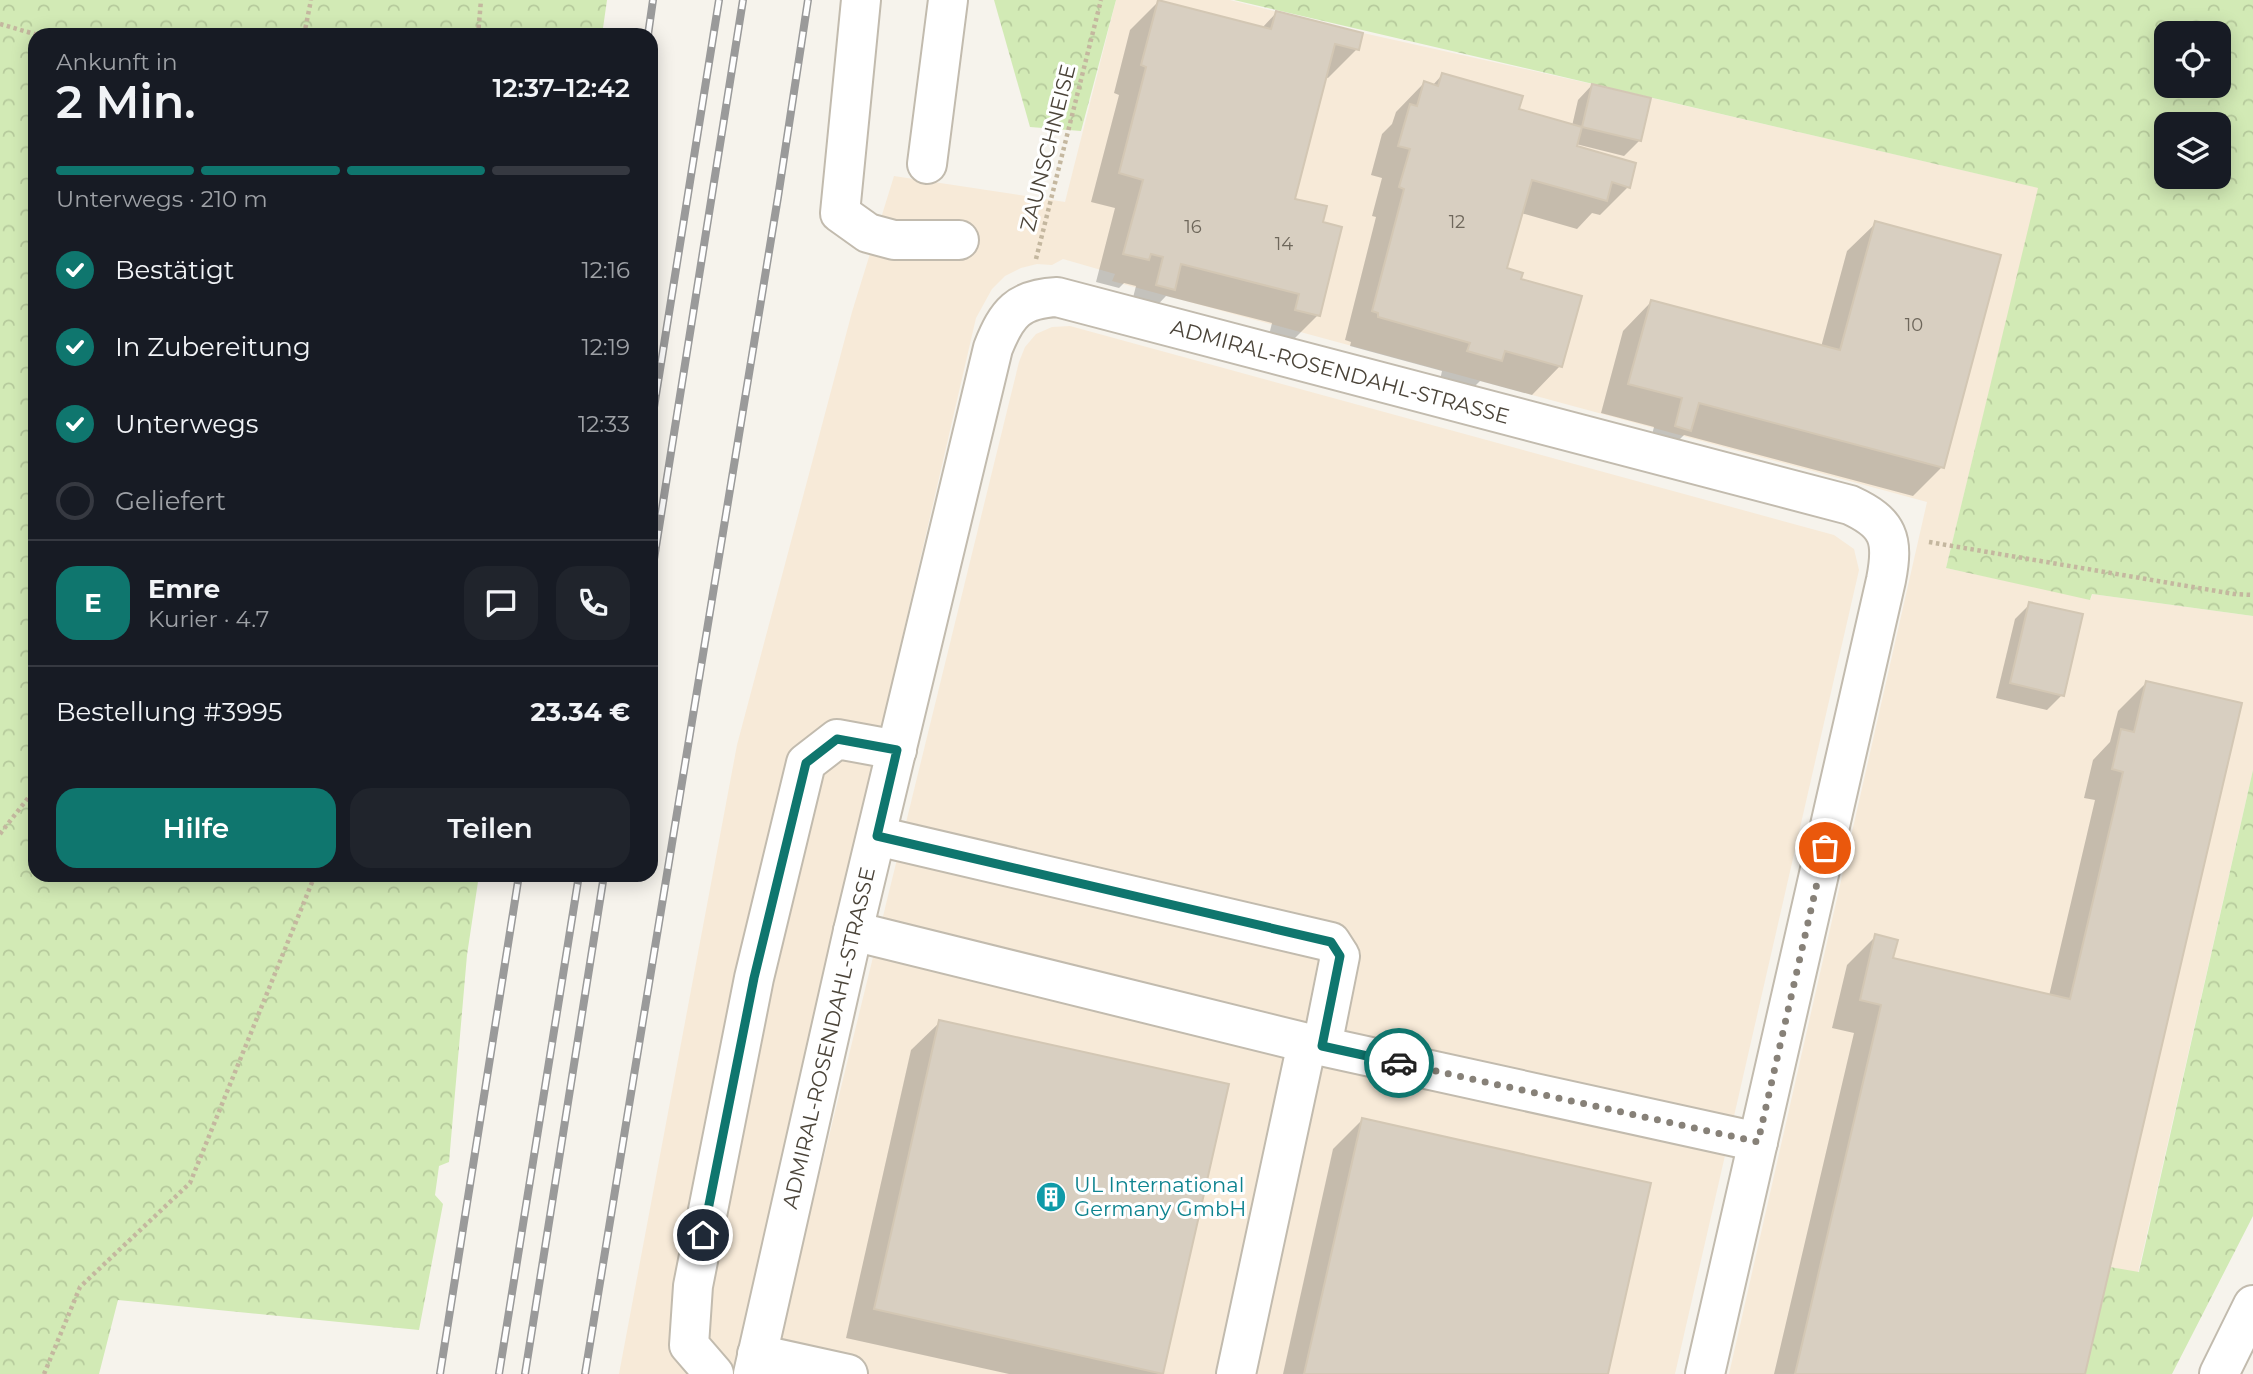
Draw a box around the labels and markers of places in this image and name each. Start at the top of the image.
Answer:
pin [1795,818,1855,878]
place label: UL International Germany GmbH [1074,1172,1246,1221]
building icon: UL International Germany GmbH [1034,1180,1068,1214]
pin [673,1205,733,1265]

